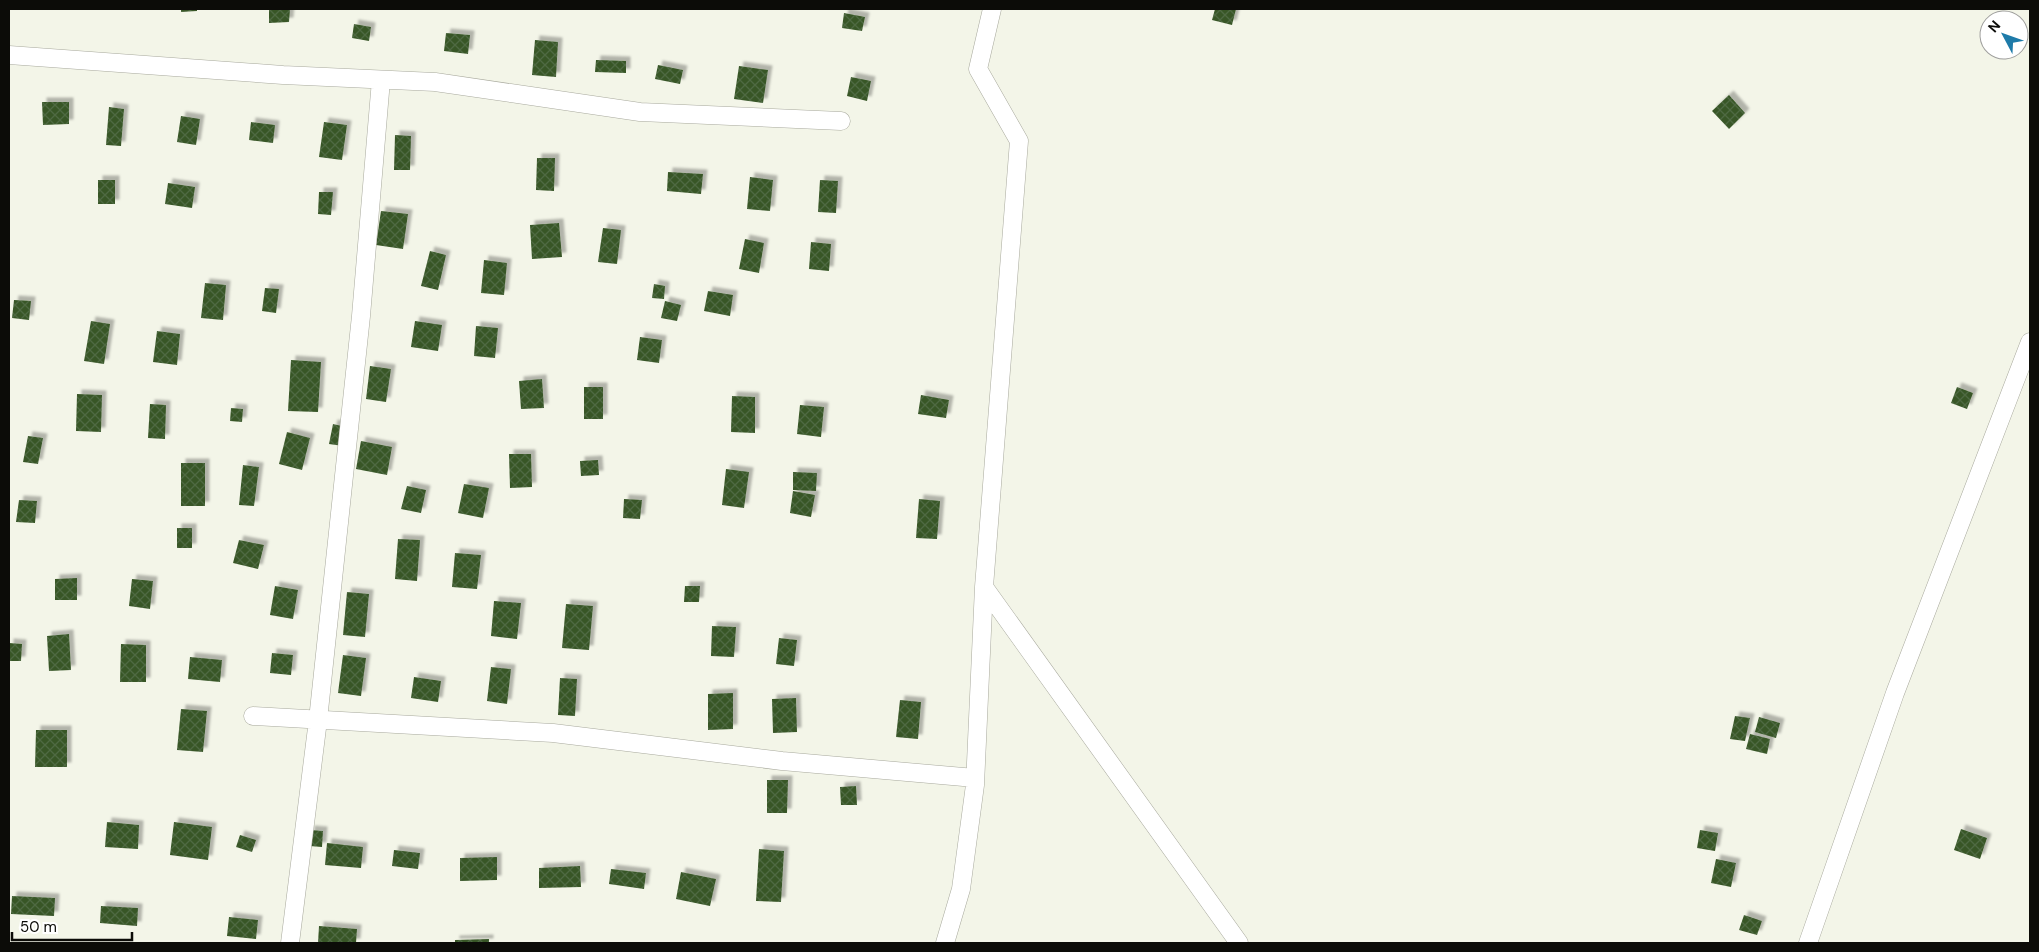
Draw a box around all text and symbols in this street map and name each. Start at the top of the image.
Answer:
north arrow [1979,10,2029,60]
text: N [1984,17,2004,36]
scale bar [12,910,132,942]
text: 50 m [20,917,57,937]

